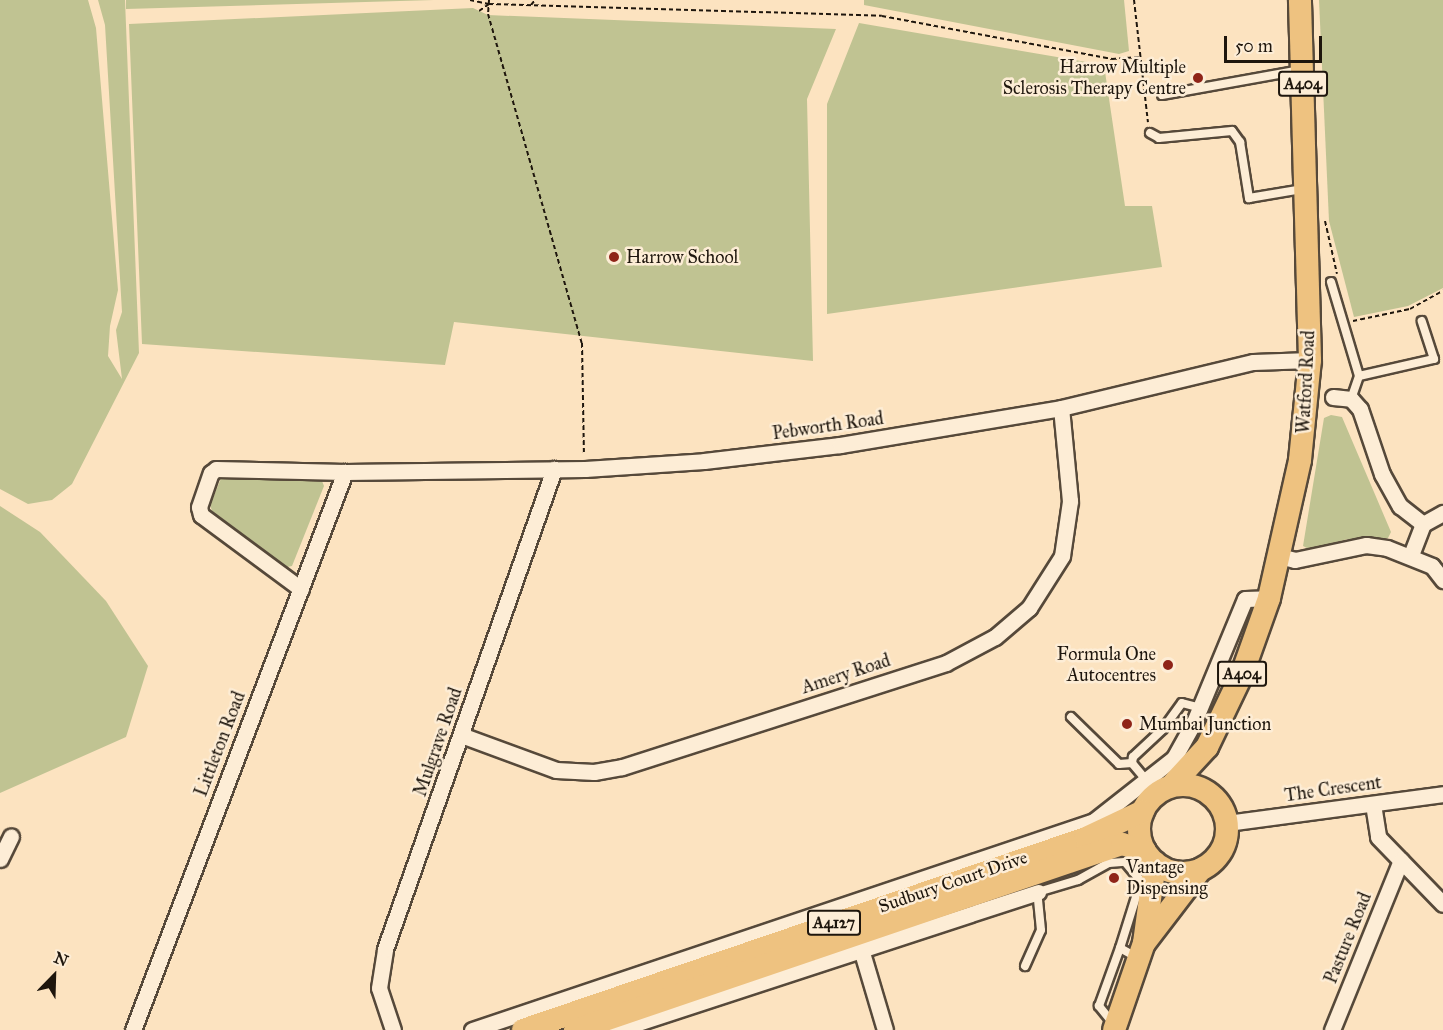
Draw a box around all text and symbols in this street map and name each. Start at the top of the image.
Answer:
scale bar [1227,24,1324,62]
text: 50 m [1235,35,1273,57]
place label: Harrow Multiple Sclerosis Therapy Centre [1003,57,1186,100]
marker: Harrow Multiple Sclerosis Therapy Centre [1191,71,1205,85]
road number: A404 [1278,71,1328,97]
place label: Harrow School [626,246,738,268]
marker: Harrow School [607,250,621,264]
street label: Watford Road [1293,330,1319,434]
street label: Pebworth Road [771,408,885,444]
place label: Formula One Autocentres [1057,644,1156,686]
street label: Amery Road [799,649,893,699]
marker: Formula One Autocentres [1161,658,1175,672]
road number: A404 [1216,661,1268,687]
street label: Mulgrave Road [409,685,467,799]
street label: Littleton Road [190,688,250,800]
place label: Mumbai Junction [1139,713,1271,735]
marker: Mumbai Junction [1120,717,1134,731]
street label: The Crescent [1283,772,1383,806]
street label: Sudbury Court Drive [876,846,1030,918]
place label: Vantage Dispensing [1126,857,1208,900]
marker: Vantage Dispensing [1107,871,1121,885]
street label: Pasture Road [1320,889,1376,987]
road number: A4127 [806,910,862,936]
north arrow [24,946,84,1006]
text: N [51,948,71,970]

